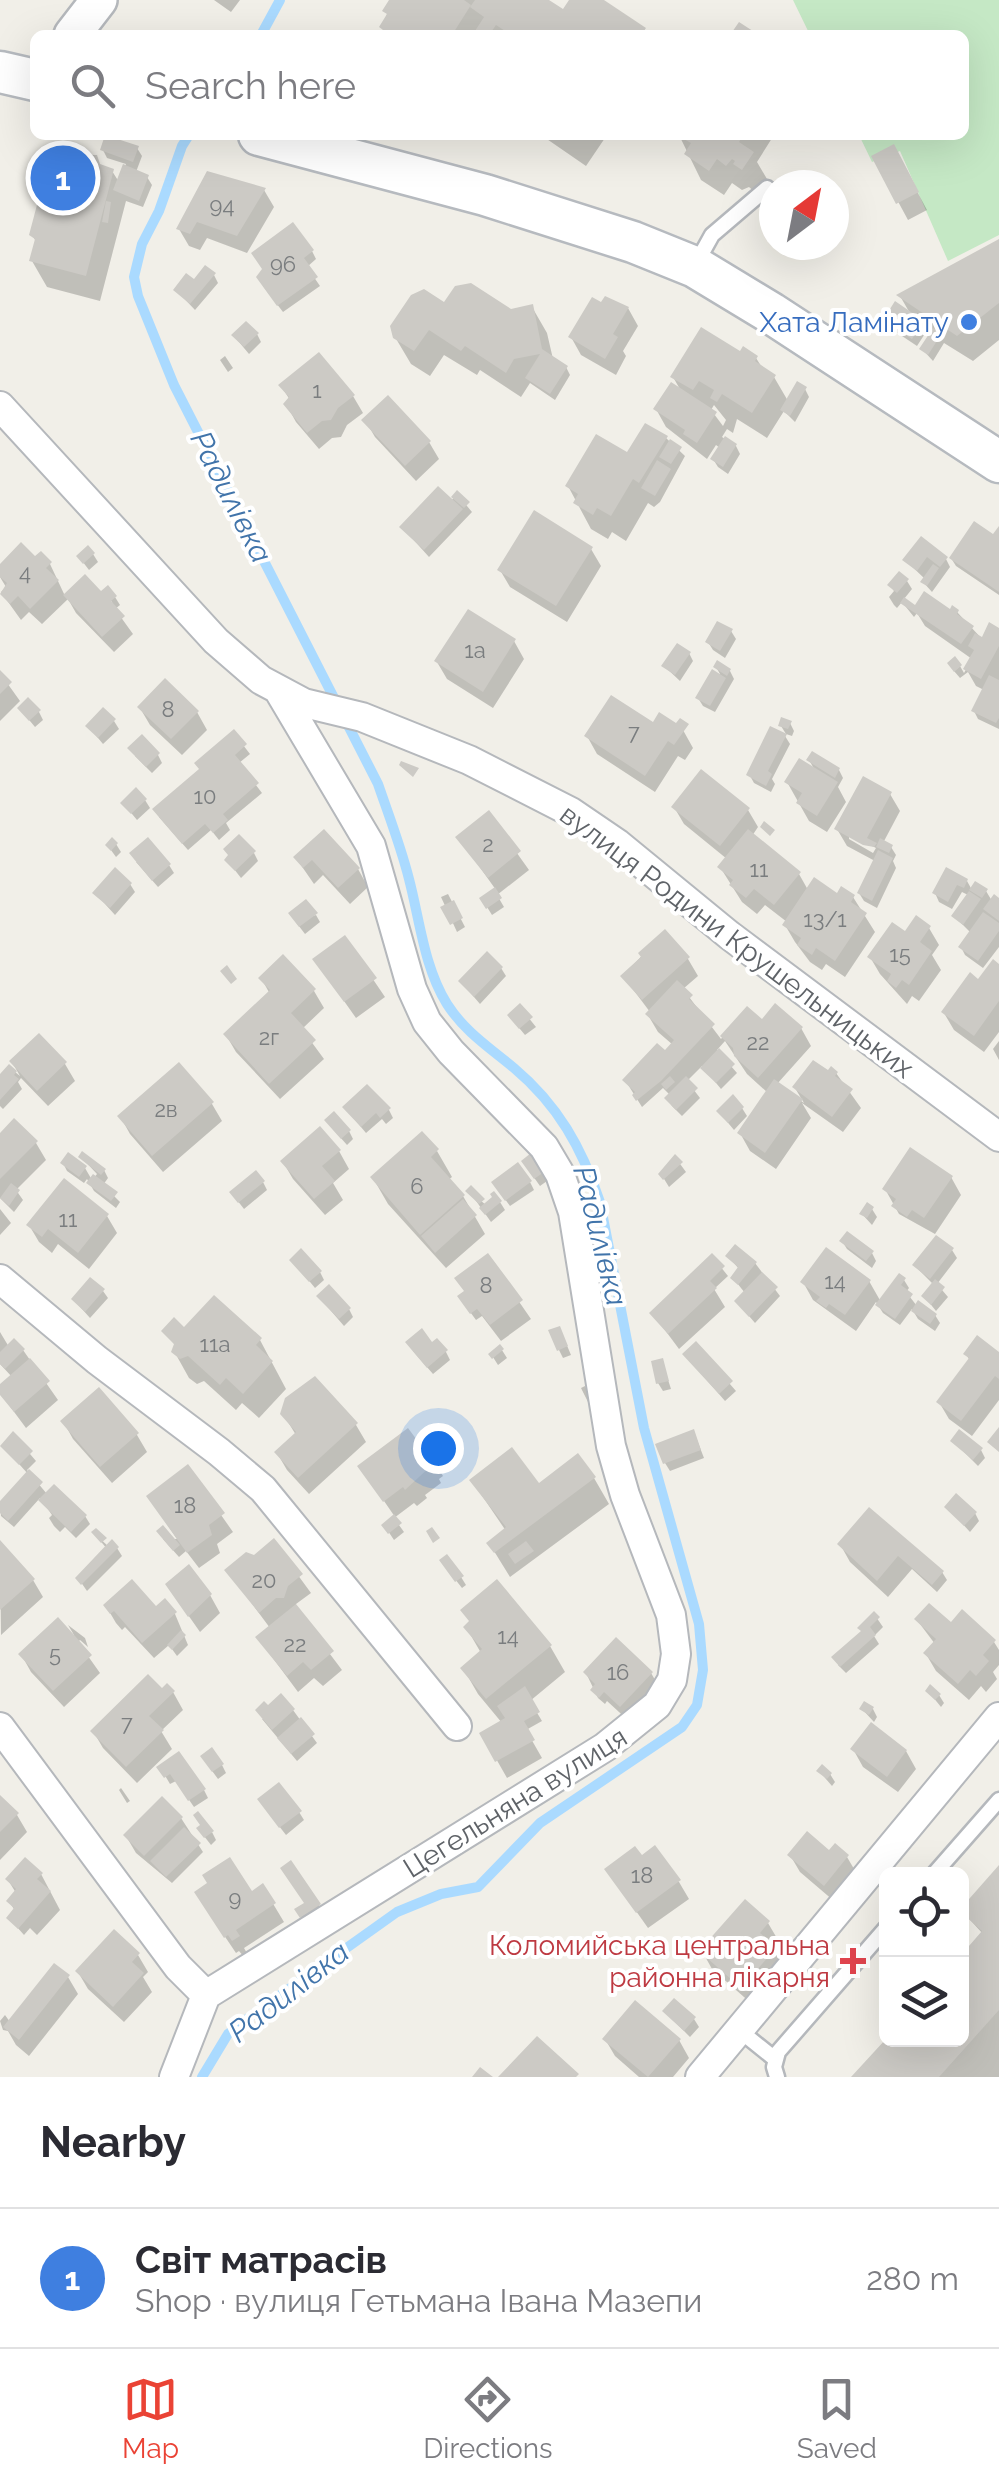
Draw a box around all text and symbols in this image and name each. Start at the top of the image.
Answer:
search box [30,30,969,140]
icon: search [65,58,120,113]
text: Search here [145,63,356,108]
pin: 1 [30,140,96,216]
north arrow [759,170,849,260]
house number: 94 [210,192,234,218]
house number: 96 [270,251,296,277]
place label: Хата Ламінату [760,306,949,339]
marker: Хата Ламінату [958,311,980,333]
house number: 1 [312,377,322,403]
water label: Радилівка [183,425,280,568]
house number: 4 [19,559,31,585]
house number: 1а [464,637,486,663]
house number: 8 [161,696,175,722]
house number: 7 [628,719,640,745]
house number: 10 [194,783,216,809]
street label: вулиця Родини Крушельницьких [554,798,920,1085]
house number: 2 [482,831,494,857]
house number: 11 [750,856,768,882]
house number: 13/1 [803,906,847,932]
house number: 15 [889,941,911,967]
house number: 2г [259,1024,279,1050]
house number: 22 [747,1029,769,1055]
house number: 2в [154,1096,178,1122]
water label: Радилівка [566,1162,635,1309]
house number: 6 [410,1173,424,1199]
house number: 11 [59,1206,77,1232]
house number: 14 [824,1268,846,1294]
house number: 8 [479,1272,493,1298]
house number: 11а [200,1331,230,1357]
your location [413,1423,464,1474]
house number: 18 [174,1492,196,1518]
house number: 20 [252,1567,276,1593]
house number: 14 [497,1623,519,1649]
house number: 22 [284,1631,306,1657]
house number: 5 [49,1641,61,1667]
house number: 16 [607,1659,629,1685]
house number: 7 [121,1710,133,1736]
street label: Цегельняна вулиця [397,1720,633,1885]
house number: 18 [631,1862,653,1888]
map controls [879,1867,969,2047]
button: locate [879,1867,969,1957]
house number: 9 [229,1885,241,1911]
place label: Коломийська центральна районна лікарня [489,1929,830,1994]
water label: Радилівка [222,1934,356,2049]
marker: Коломийська центральна районна лікарня [840,1948,866,1974]
button: layers [879,1957,969,2047]
text: Nearby [40,2118,186,2167]
text: Світ матрасів [135,2237,387,2282]
text: 1 [65,2260,80,2297]
text: 280 m [866,2260,959,2297]
text: Shop · вулиця Гетьмана Івана Мазепи [135,2282,702,2319]
tab: Map [122,2372,179,2465]
tab: Directions [423,2372,553,2465]
tab: Saved [797,2372,877,2465]

